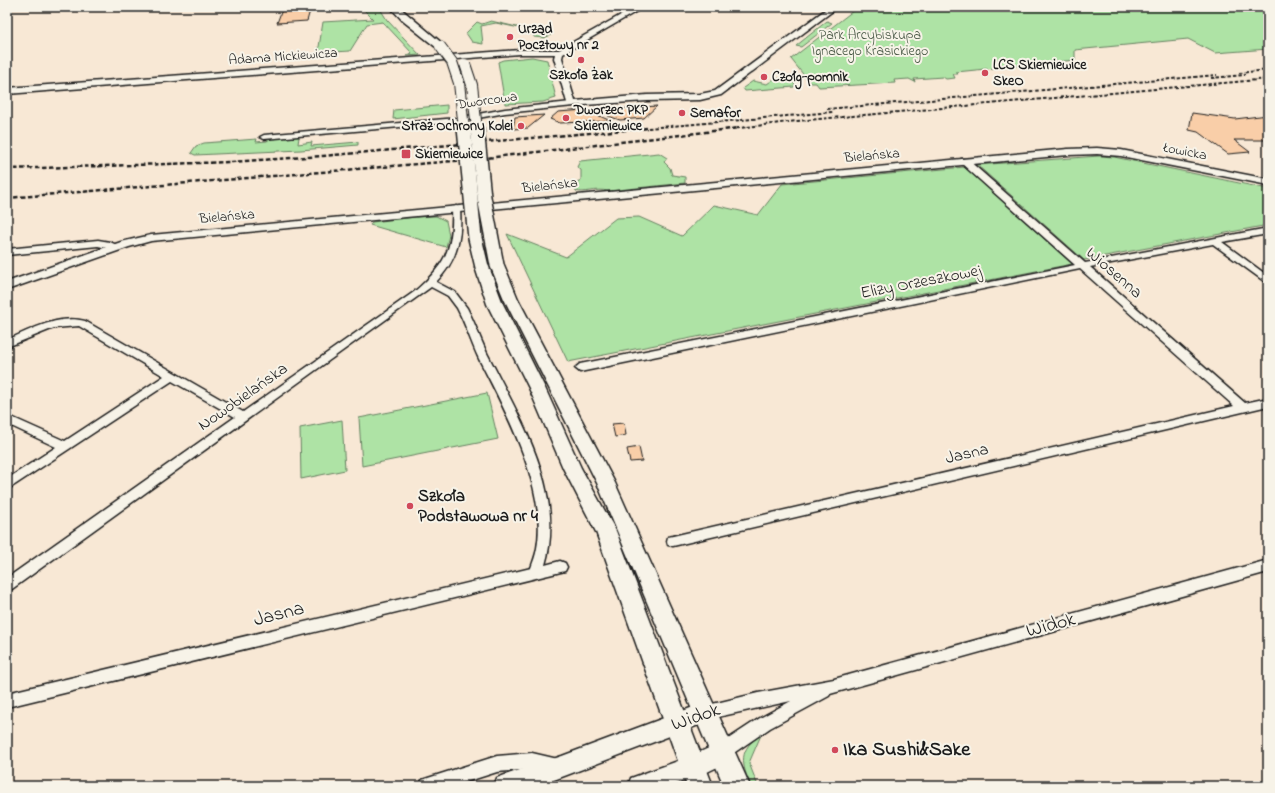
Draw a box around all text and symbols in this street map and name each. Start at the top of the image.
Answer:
place label: Urząd Pocztowy nr 2 [518,19,599,58]
park label: Park Arcybiskupa Ignacego Krasickiego [812,25,928,63]
marker: Urząd Pocztowy nr 2 [505,32,515,42]
street label: Adama Mickiewicza [228,43,338,71]
marker: Szkoła Żak [576,55,586,65]
place label: LCS Skierniewice SkeO [993,55,1087,92]
place label: Szkoła Żak [549,65,614,86]
place label: Czołg-pomnik [772,67,849,90]
marker: LCS Skierniewice SkeO [980,68,990,78]
marker: Czołg-pomnik [759,72,769,82]
street label: Dworcowa [454,86,519,116]
place label: Dworzec PKP Skierniewice [573,100,649,137]
place label: Semafor [690,103,742,124]
marker: Semafor [677,108,687,118]
marker: Dworzec PKP Skierniewice [561,113,571,123]
place label: Straż Ochrony Kolei [401,116,513,139]
marker: Straż Ochrony Kolei [516,121,526,131]
street label: Łowicka [1160,137,1209,167]
street label: Bielańska [842,143,901,169]
place label: Skierniewice [415,144,484,165]
marker: Skierniewice [400,148,412,160]
street label: Bielańska [520,173,579,199]
street label: Bielańska [197,204,256,230]
street label: Wiosenna [1080,241,1148,305]
street label: Elizy Orzeszkowej [859,258,984,307]
street label: Nowobielańska [193,357,293,437]
street label: Jasna [943,437,991,471]
place label: Szkoła Podstawowa nr 4 [418,484,539,529]
marker: Szkoła Podstawowa nr 4 [405,501,415,511]
street label: Jasna [251,595,307,635]
street label: Widok [1023,605,1079,646]
street label: Widok [668,696,725,740]
place label: Ika Sushi&Sake [843,736,971,765]
marker: Ika Sushi&Sake [830,745,840,755]

